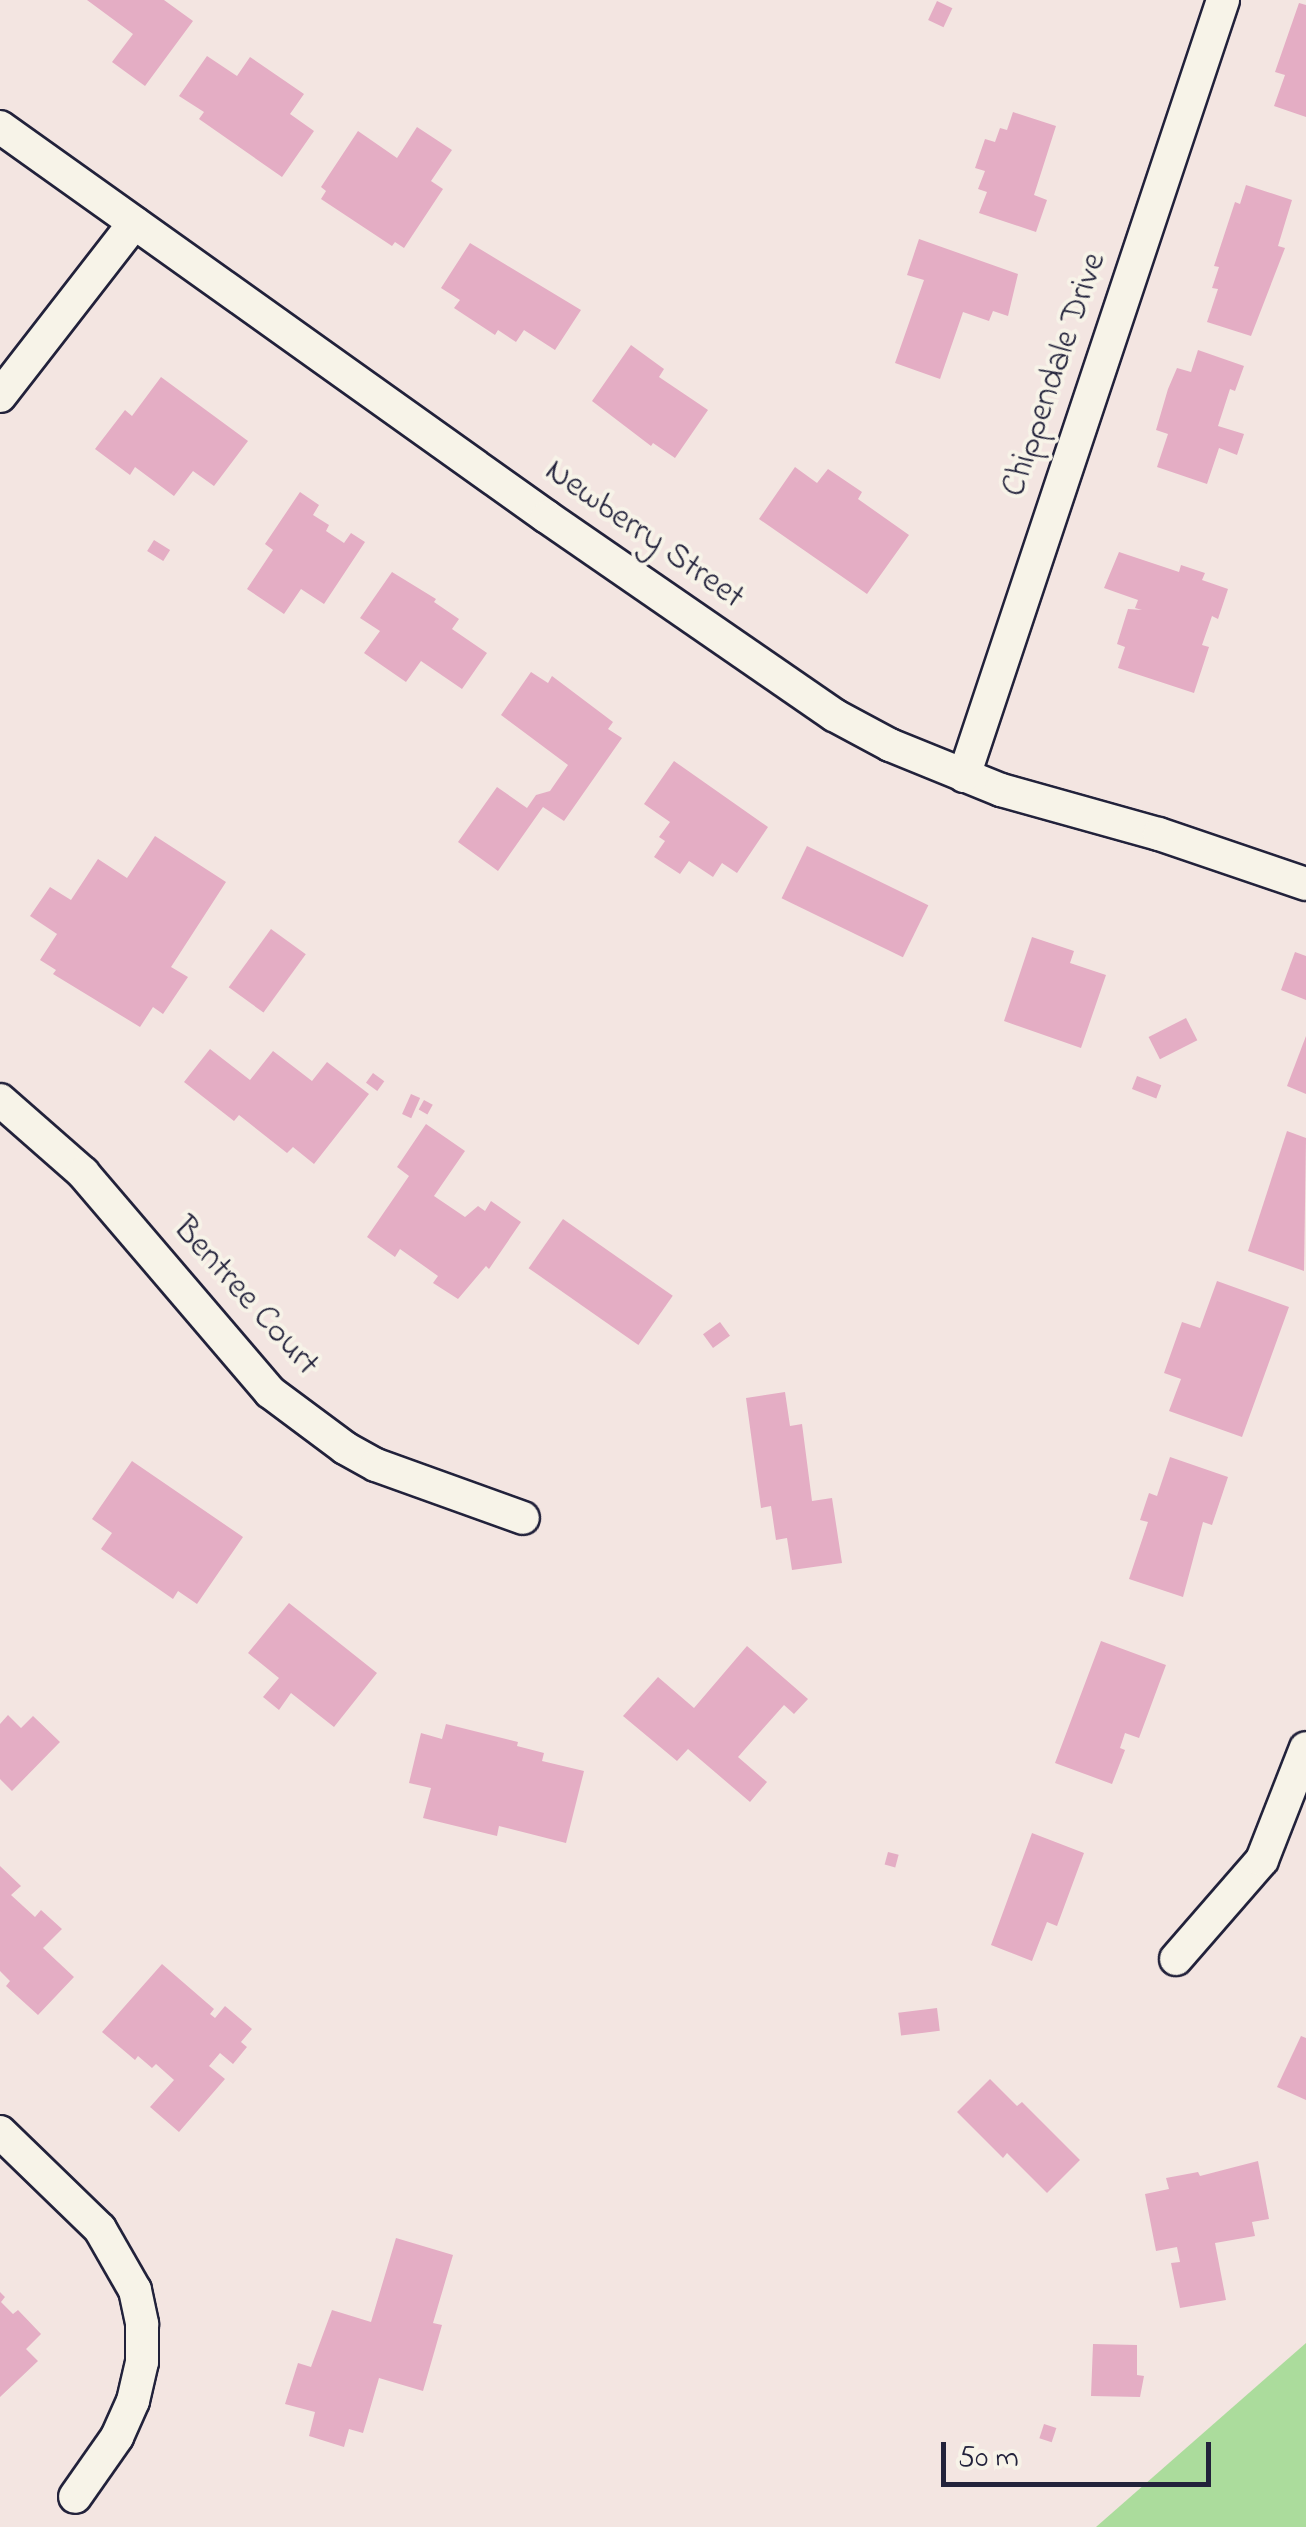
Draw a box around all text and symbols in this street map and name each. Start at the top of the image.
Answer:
street label: Chippendale Drive [994,248,1116,502]
street label: Newberry Street [536,451,752,619]
street label: Bentree Court [163,1209,327,1385]
scale bar [946,2422,1216,2484]
text: 50 m [958,2437,1019,2481]

